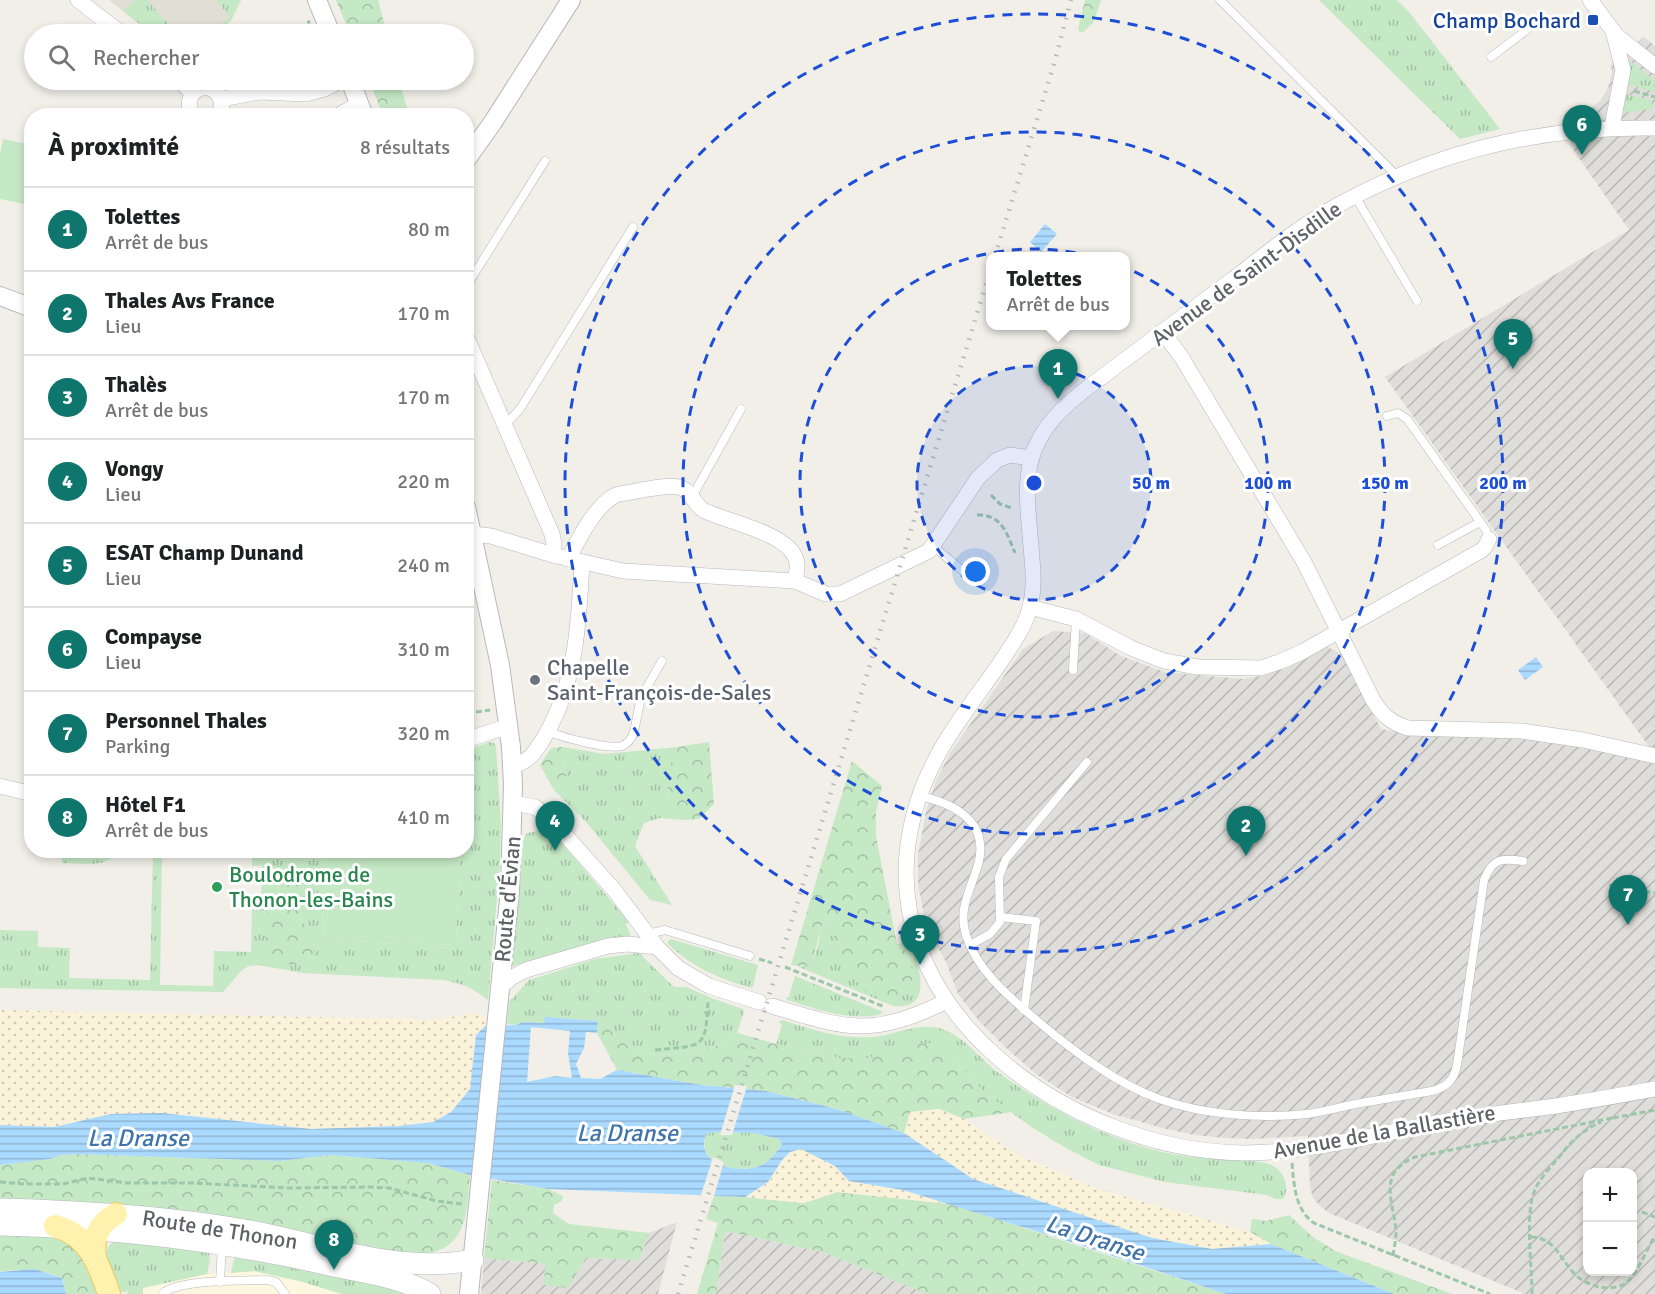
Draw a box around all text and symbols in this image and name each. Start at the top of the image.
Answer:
place label: Champ Bochard [1433,7,1581,34]
marker: Champ Bochard [1586,13,1600,27]
search box [24,24,474,90]
icon: search [45,41,78,74]
text: Rechercher [93,44,199,71]
pin: 6 [1562,106,1602,155]
text: À proximité [48,131,179,163]
text: 8 résultats [360,135,450,160]
street label: Avenue de Saint-Disdille [1146,195,1347,352]
text: Tolettes [105,203,180,230]
text: 1 [62,217,73,242]
text: 80 m [408,217,450,242]
text: Arrêt de bus [105,230,208,255]
popup [986,252,1130,330]
text: Tolettes [1006,265,1082,292]
text: Thales Avs France [105,287,275,314]
text: Arrêt de bus [1006,292,1110,317]
text: 2 [62,301,73,326]
text: 170 m [397,301,450,326]
text: Lieu [105,314,141,339]
pin: 5 [1494,320,1532,369]
pin: 1 [1038,350,1078,399]
text: Thalès [105,371,167,398]
text: 3 [62,385,73,410]
text: 170 m [397,385,450,410]
text: Arrêt de bus [105,398,208,423]
text: Vongy [105,455,164,482]
text: 4 [62,469,73,494]
text: 220 m [397,469,450,494]
text: 50 m [1132,472,1170,494]
text: 100 m [1244,472,1292,494]
text: 150 m [1361,472,1409,494]
text: 200 m [1479,472,1527,494]
centre of rings [1024,473,1044,493]
text: Lieu [105,482,141,507]
text: ESAT Champ Dunand [105,539,304,566]
text: 5 [62,553,73,578]
text: 240 m [397,553,450,578]
your location [961,557,990,586]
text: Lieu [105,566,141,591]
text: Compayse [105,623,202,650]
text: 6 [62,637,73,662]
text: 310 m [397,637,450,662]
text: Lieu [105,650,141,675]
place label: Chapelle Saint-François-de-Sales [547,654,771,706]
marker: Chapelle Saint-François-de-Sales [528,673,542,687]
text: Personnel Thales [105,707,267,734]
text: 7 [62,721,73,746]
text: 320 m [397,721,450,746]
text: Parking [105,734,170,759]
text: Hôtel F1 [105,791,186,818]
pin: 4 [536,802,574,851]
text: 8 [62,805,73,830]
text: 410 m [397,805,450,830]
pin: 2 [1226,806,1266,856]
text: Arrêt de bus [105,818,208,843]
street label: Route d'Évian [489,835,526,963]
place label: Boulodrome de Thonon-les-Bains [229,861,393,913]
pin: 7 [1608,876,1648,925]
marker: Boulodrome de Thonon-les-Bains [210,880,224,894]
pin: 3 [900,916,940,965]
street label: Avenue de la Ballastière [1271,1099,1497,1164]
water label: La Dranse [576,1118,679,1148]
water label: La Dranse [87,1123,190,1153]
map controls [1583,1168,1637,1276]
button: + [1583,1168,1637,1222]
street label: Route de Thonon [140,1204,300,1255]
water label: La Dranse [1042,1208,1149,1268]
pin: 8 [314,1220,354,1270]
button: − [1583,1222,1637,1276]

